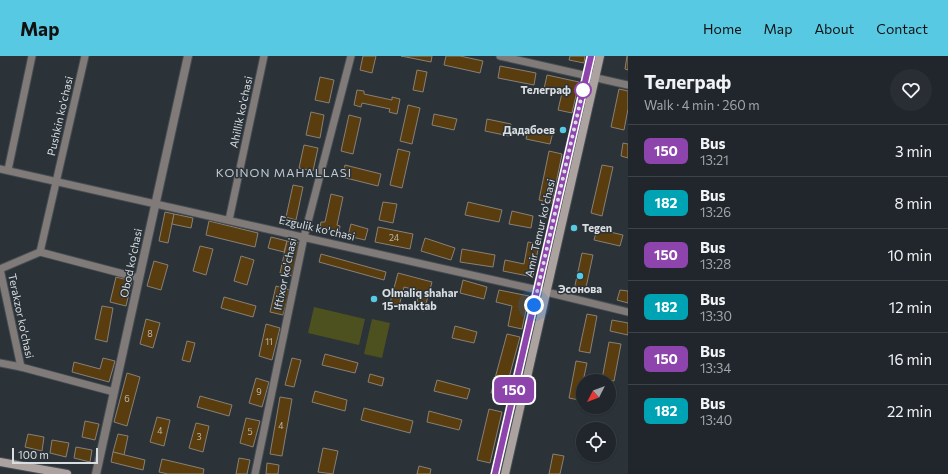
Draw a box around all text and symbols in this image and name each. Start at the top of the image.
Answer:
text: Map [20,17,59,40]
text: Home [703,20,742,37]
text: Map [764,20,792,37]
text: About [814,20,854,37]
text: Contact [876,20,928,37]
button: heart [890,69,932,111]
text: Телеграф [644,70,731,93]
street label: Pushkin ko'chasi [44,75,75,157]
street label: Ahillik ko'chasi [227,75,254,149]
marker: Телеграф [574,81,592,99]
place label: Телеграф [521,83,571,96]
text: Walk · 4 min · 260 m [644,97,760,113]
place label: Дадабоев [503,123,555,136]
marker: Дадабоев [558,125,568,135]
text: Bus [700,134,725,152]
text: 150 [654,142,678,159]
text: 3 min [895,142,932,160]
text: 13:21 [700,152,729,168]
district label: KOINON MAHALLASI [216,165,352,179]
street label: Amir Temur ko'chasi [522,177,557,278]
text: Bus [700,186,725,204]
text: 182 [655,194,677,211]
text: 8 min [894,194,932,212]
text: 13:26 [700,204,731,220]
street label: Ezgulik ko'chasi [278,212,357,243]
place label: Tegen [582,221,612,234]
marker: Tegen [569,223,579,233]
street label: Obod ko'chasi [117,227,144,299]
house number: 24 [389,232,400,243]
street label: Iftixor ko'chasi [271,237,299,311]
text: Bus [700,238,725,256]
text: 150 [654,246,678,263]
text: 10 min [887,246,932,264]
text: 13:28 [700,256,731,272]
marker: Эсонова [575,271,585,281]
street label: Terakzor ko'chasi [6,272,37,360]
place label: Эсонова [558,282,602,295]
place label: Olmaliq shahar 15-maktab [382,286,458,312]
text: Bus [700,290,725,308]
marker: Olmaliq shahar 15-maktab [369,294,379,304]
your location [524,295,544,315]
text: 182 [655,298,677,315]
text: 12 min [889,298,932,316]
text: 13:30 [700,308,732,324]
house number: 8 [147,328,153,339]
house number: 11 [265,336,273,347]
text: Bus [700,342,725,360]
text: 150 [654,350,678,367]
text: 16 min [888,350,932,368]
text: 13:34 [700,360,731,376]
north arrow [576,374,616,414]
map controls [576,374,616,462]
line badge: 150 [491,377,537,403]
text: 150 [502,381,526,398]
house number: 9 [256,386,262,397]
house number: 6 [124,393,130,404]
text: Bus [700,394,725,412]
text: 182 [655,402,677,419]
text: 22 min [887,402,932,420]
text: 13:40 [700,412,732,428]
house number: 4 [278,420,284,431]
button: locate [576,422,616,462]
house number: 4 [157,425,163,436]
house number: 5 [247,426,253,437]
house number: 3 [196,431,202,442]
scale bar [12,446,98,465]
text: 100 m [18,448,49,461]

